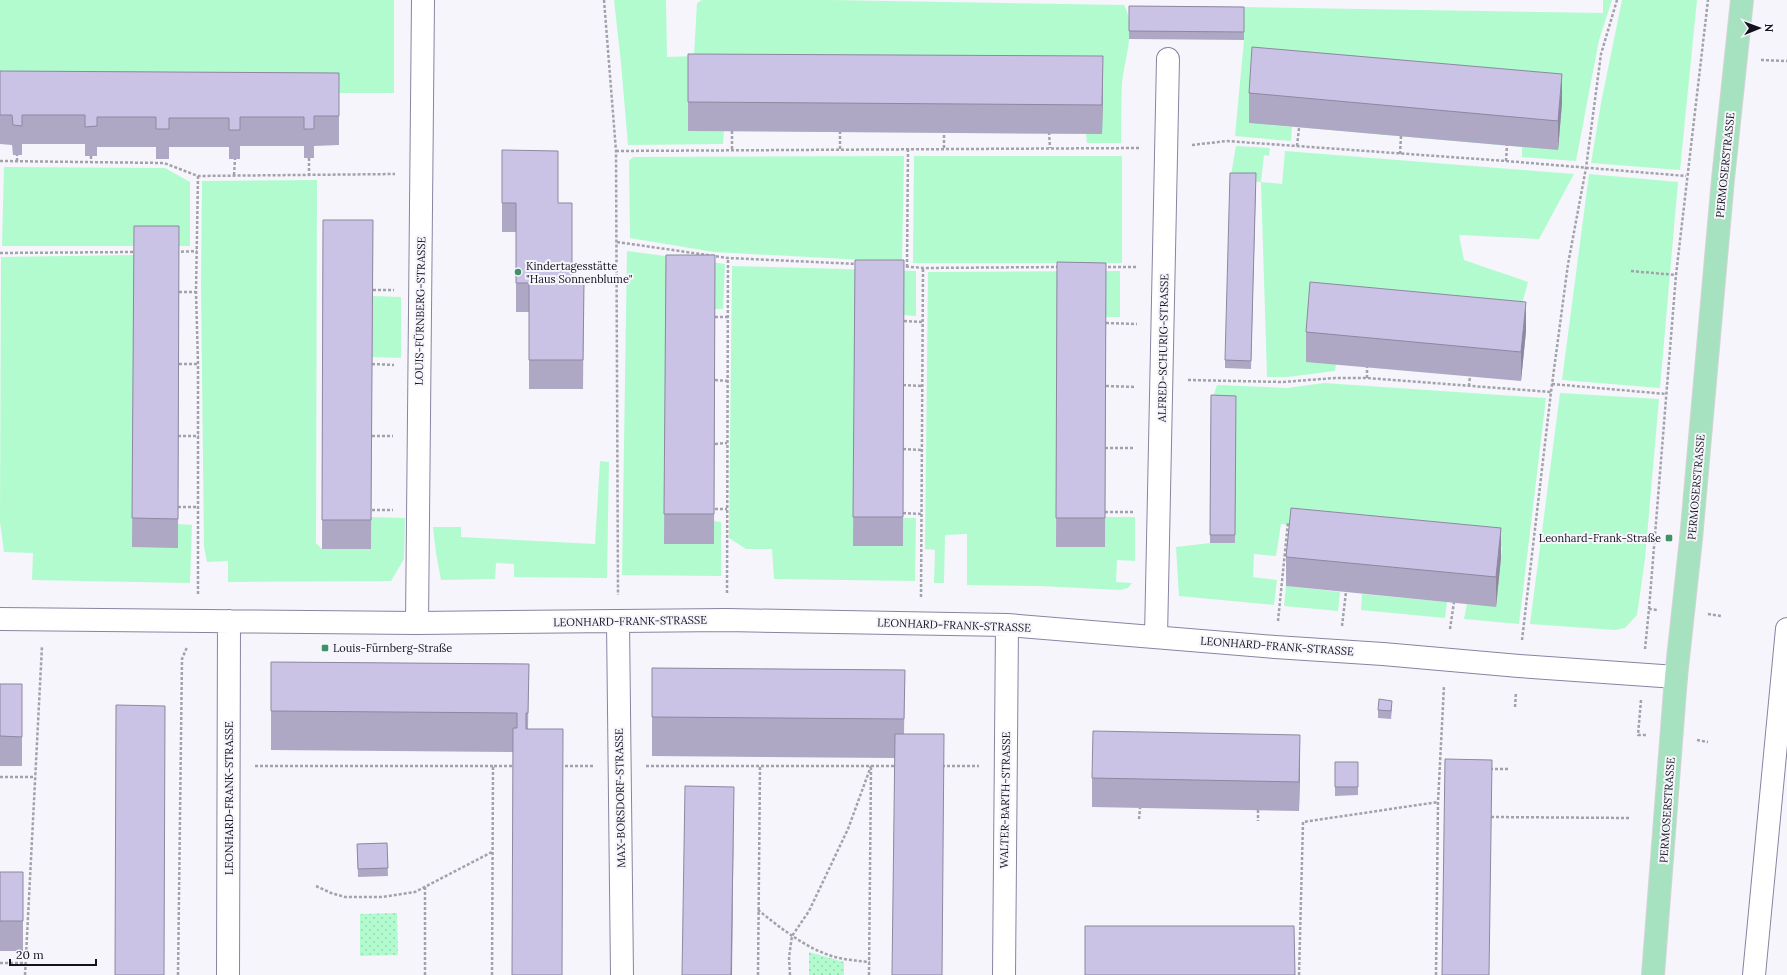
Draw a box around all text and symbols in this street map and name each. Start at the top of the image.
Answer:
north arrow [1739,8,1779,48]
text: N [1762,23,1776,33]
street label: PERMOSERSTRASSE [1712,111,1738,218]
street label: LOUIS-FÜRNBERG-STRASSE [411,236,428,386]
place label: Kindertagesstätte "Haus Sonnenblume" [526,259,633,286]
marker: Kindertagesstätte "Haus Sonnenblume" [513,267,523,277]
street label: ALFRED-SCHURIG-STRASSE [1155,274,1171,423]
street label: PERMOSERSTRASSE [1684,433,1708,540]
place label: Leonhard-Frank-Straße [1539,531,1661,545]
marker: Leonhard-Frank-Straße [1664,533,1674,543]
street label: LEONHARD-FRANK-STRASSE [553,613,707,629]
street label: LEONHARD-FRANK-STRASSE [877,615,1031,635]
street label: LEONHARD-FRANK-STRASSE [1200,634,1354,658]
place label: Louis-Fürnberg-Straße [333,641,452,655]
marker: Louis-Fürnberg-Straße [320,643,330,653]
street label: LEONHARD-FRANK-STRASSE [222,721,236,875]
street label: MAX-BORSDORF-STRASSE [612,728,628,868]
street label: WALTER-BARTH-STRASSE [997,731,1013,869]
street label: PERMOSERSTRASSE [1656,756,1678,863]
scale bar [10,941,96,967]
text: 20 m [16,947,44,962]

